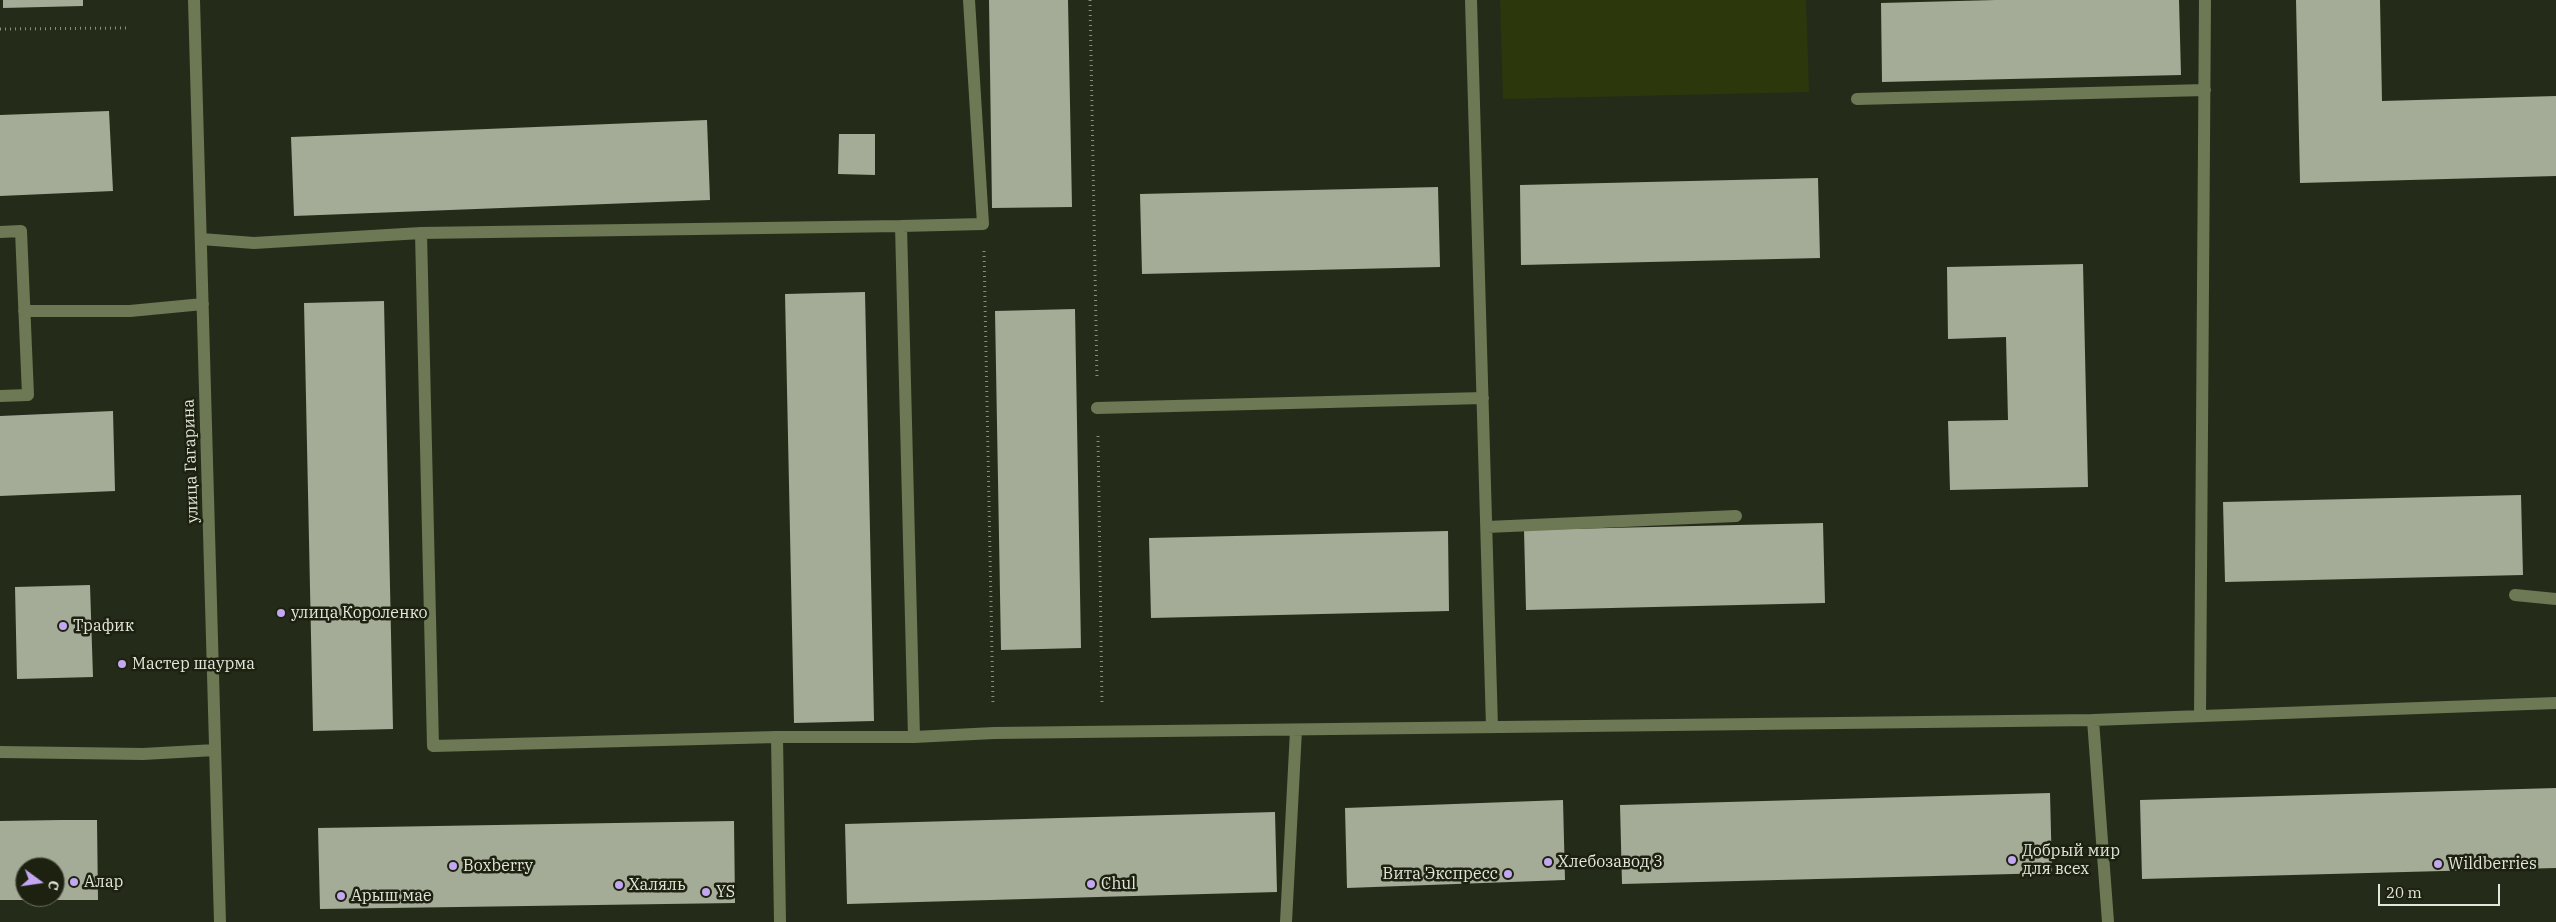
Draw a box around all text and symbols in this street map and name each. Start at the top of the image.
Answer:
street label: улица Гагарина [179,399,203,523]
place label: улица Короленко [291,603,428,623]
marker: улица Короленко [275,607,287,619]
place label: Трафик [73,616,134,636]
marker: Трафик [57,620,69,632]
place label: Мастер шаурма [132,654,255,674]
marker: Мастер шаурма [116,658,128,670]
place label: Добрый мир для всех [2022,841,2120,879]
place label: Хлебозавод 3 [1558,852,1663,872]
marker: Добрый мир для всех [2006,854,2018,866]
place label: Wildberries [2448,854,2537,874]
place label: Boxberry [463,856,533,876]
marker: Хлебозавод 3 [1542,856,1554,868]
north arrow [15,857,65,907]
marker: Wildberries [2432,858,2444,870]
marker: Boxberry [447,860,459,872]
place label: Вита Экспресс [1383,864,1498,884]
marker: Вита Экспресс [1502,868,1514,880]
place label: Алар [84,872,123,892]
place label: Chul [1101,874,1136,894]
scale bar [2381,874,2504,906]
place label: Халяль [629,875,686,895]
marker: Алар [68,876,80,888]
marker: Chul [1085,878,1097,890]
text: С [44,879,63,892]
marker: Халяль [613,879,625,891]
place label: YS [716,882,735,902]
text: 20 m [2386,883,2422,902]
place label: Арыш мае [351,886,432,906]
marker: YS [700,886,712,898]
marker: Арыш мае [335,890,347,902]

